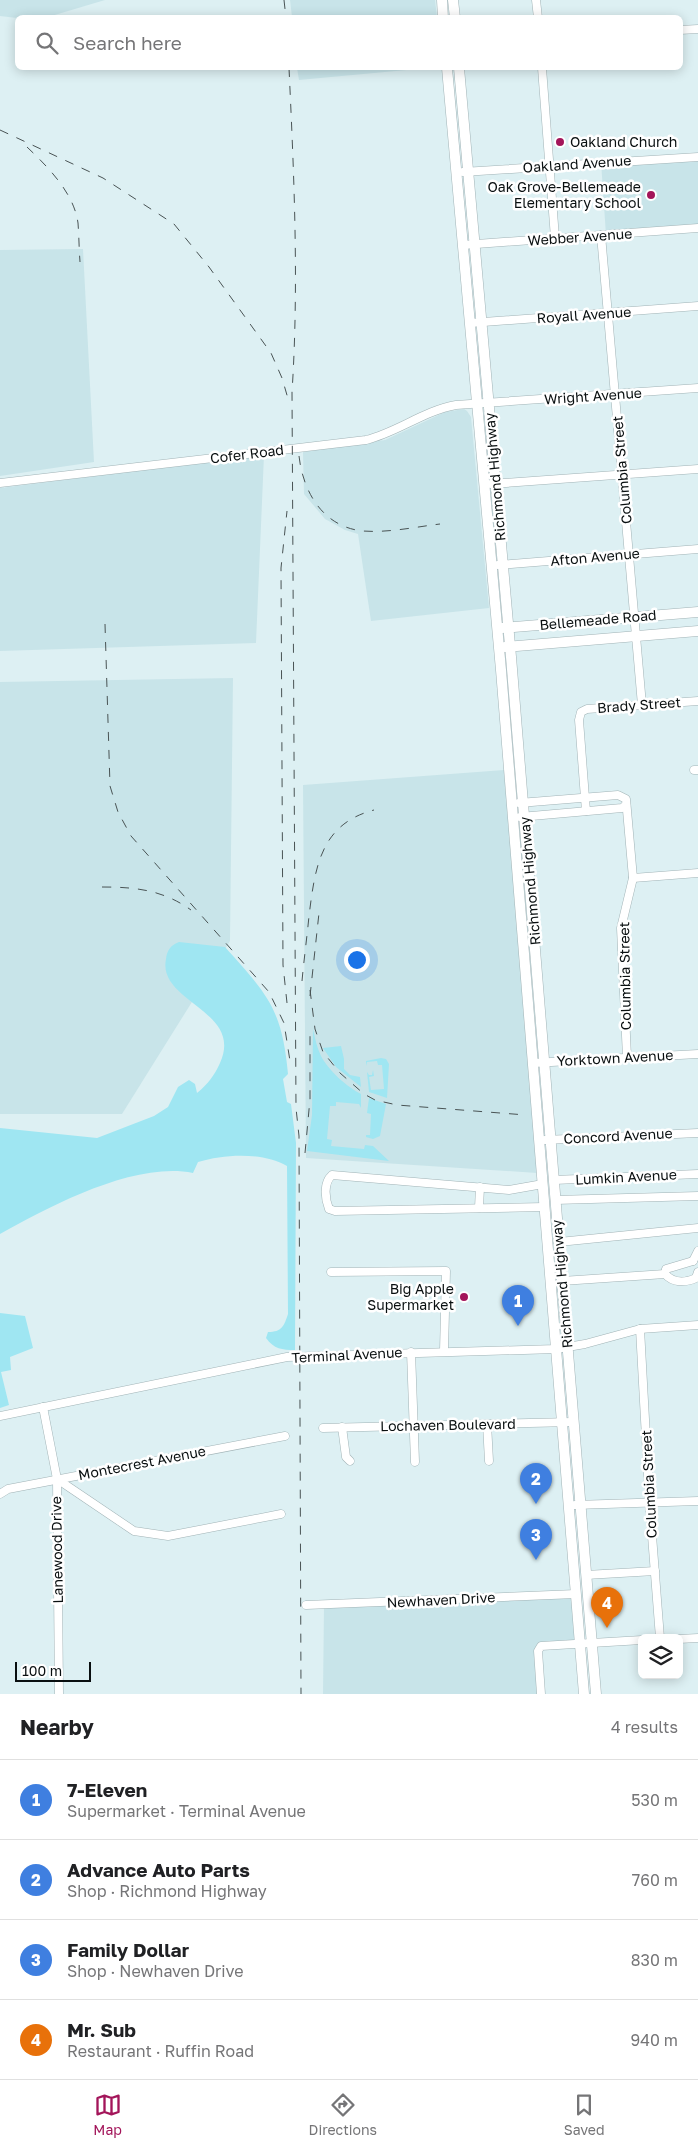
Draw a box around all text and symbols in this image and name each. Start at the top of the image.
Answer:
search box [15,15,683,70]
icon: search [33,29,61,57]
text: Search here [73,31,182,54]
place label: Oakland Church [570,133,677,150]
marker: Oakland Church [554,136,566,148]
street label: Oakland Avenue [522,151,632,176]
place label: Oak Grove-Bellemeade Elementary School [487,178,641,211]
marker: Oak Grove-Bellemeade Elementary School [645,189,657,201]
street label: Webber Avenue [527,224,633,249]
street label: Royall Avenue [536,303,632,326]
street label: Wright Avenue [543,384,642,407]
street label: Richmond Highway [480,412,509,542]
street label: Columbia Street [608,415,635,525]
street label: Cofer Road [209,441,285,466]
street label: Afton Avenue [549,544,640,569]
street label: Bellemeade Road [539,606,657,633]
street label: Brady Street [596,693,681,716]
street label: Richmond Highway [515,816,544,946]
street label: Columbia Street [615,922,634,1030]
your location [344,947,370,973]
street label: Yorktown Avenue [556,1046,674,1069]
street label: Concord Avenue [563,1124,673,1147]
street label: Lumkin Avenue [575,1165,677,1188]
street label: Richmond Highway [547,1219,576,1349]
place label: Big Apple Supermarket [367,1280,454,1313]
pin: 1 [502,1285,534,1326]
marker: Big Apple Supermarket [458,1291,470,1303]
street label: Terminal Avenue [291,1343,403,1366]
street label: Lochaven Boulevard [380,1415,516,1434]
street label: Columbia Street [637,1429,660,1539]
street label: Montecrest Avenue [77,1442,207,1483]
pin: 2 [520,1463,552,1504]
street label: Lanewood Drive [47,1496,66,1604]
pin: 3 [520,1519,552,1560]
pin: 4 [591,1587,623,1628]
street label: Newhaven Drive [386,1588,496,1611]
map controls [638,1634,683,1679]
button: layers [638,1634,683,1679]
scale bar [15,1659,91,1682]
text: 100 m [22,1662,62,1679]
text: Nearby [20,1714,94,1740]
text: 4 results [611,1717,678,1737]
text: 7-Eleven [67,1778,147,1801]
text: 1 [32,1790,40,1810]
text: 530 m [631,1790,678,1810]
text: Supermarket · Terminal Avenue [67,1801,306,1821]
text: Advance Auto Parts [67,1858,250,1881]
text: 2 [31,1870,41,1890]
text: 760 m [632,1870,678,1890]
text: Shop · Richmond Highway [67,1881,267,1901]
text: Family Dollar [67,1938,189,1961]
text: 3 [31,1950,41,1970]
text: 830 m [631,1950,678,1970]
text: Shop · Newhaven Drive [67,1961,244,1981]
text: Mr. Sub [67,2018,136,2041]
text: 4 [31,2030,41,2050]
text: 940 m [630,2030,678,2050]
text: Restaurant · Ruffin Road [67,2041,254,2061]
tab: Map [93,2091,122,2138]
tab: Directions [309,2091,377,2138]
tab: Saved [564,2091,605,2138]

